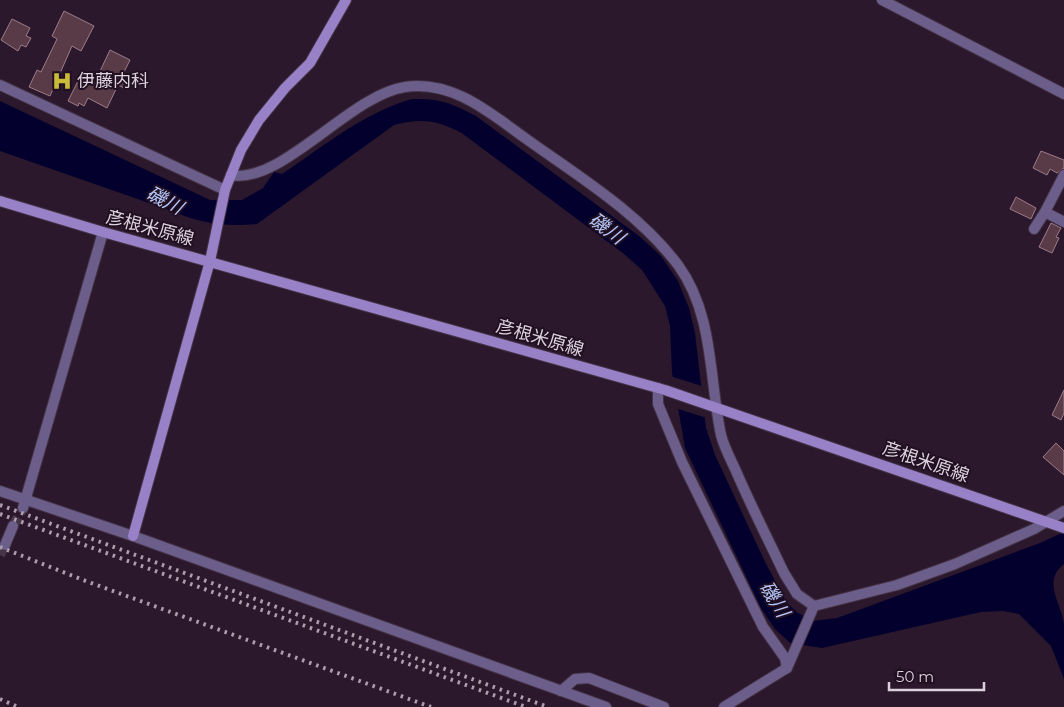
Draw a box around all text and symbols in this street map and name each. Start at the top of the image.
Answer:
hospital icon: 伊藤内科 [51,70,73,92]
place label: 伊藤内科 [77,70,149,92]
water label: 磯川 [143,182,189,220]
street label: 彦根米原線 [104,206,196,250]
water label: 磯川 [585,208,630,250]
street label: 彦根米原線 [494,315,586,361]
street label: 彦根米原線 [880,437,972,487]
water label: 磯川 [755,577,795,623]
scale bar [889,660,984,692]
text: 50 m [896,667,934,686]

